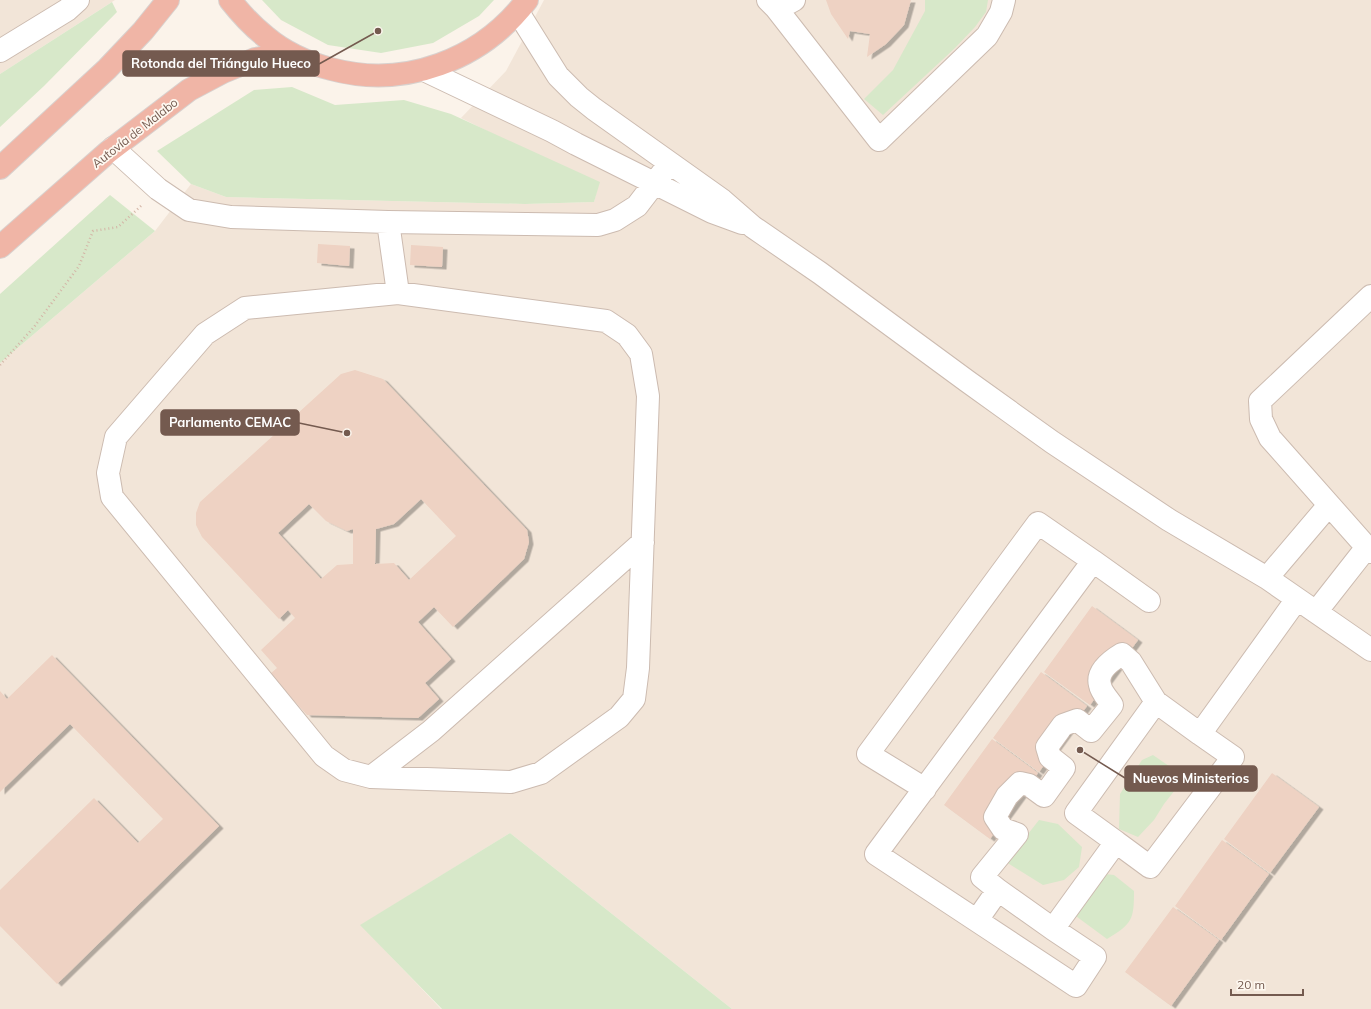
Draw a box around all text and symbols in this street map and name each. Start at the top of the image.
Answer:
callout: Rotonda del Triángulo Hueco [123,51,319,76]
text: Rotonda del Triángulo Hueco [131,55,311,71]
street label: Autovía de Malabo [89,94,181,171]
callout: Parlamento CEMAC [161,410,299,435]
text: Parlamento CEMAC [169,414,291,430]
callout: Nuevos Ministerios [1125,766,1257,791]
text: Nuevos Ministerios [1133,770,1249,786]
scale bar [1231,971,1303,997]
text: 20 m [1237,977,1265,992]

